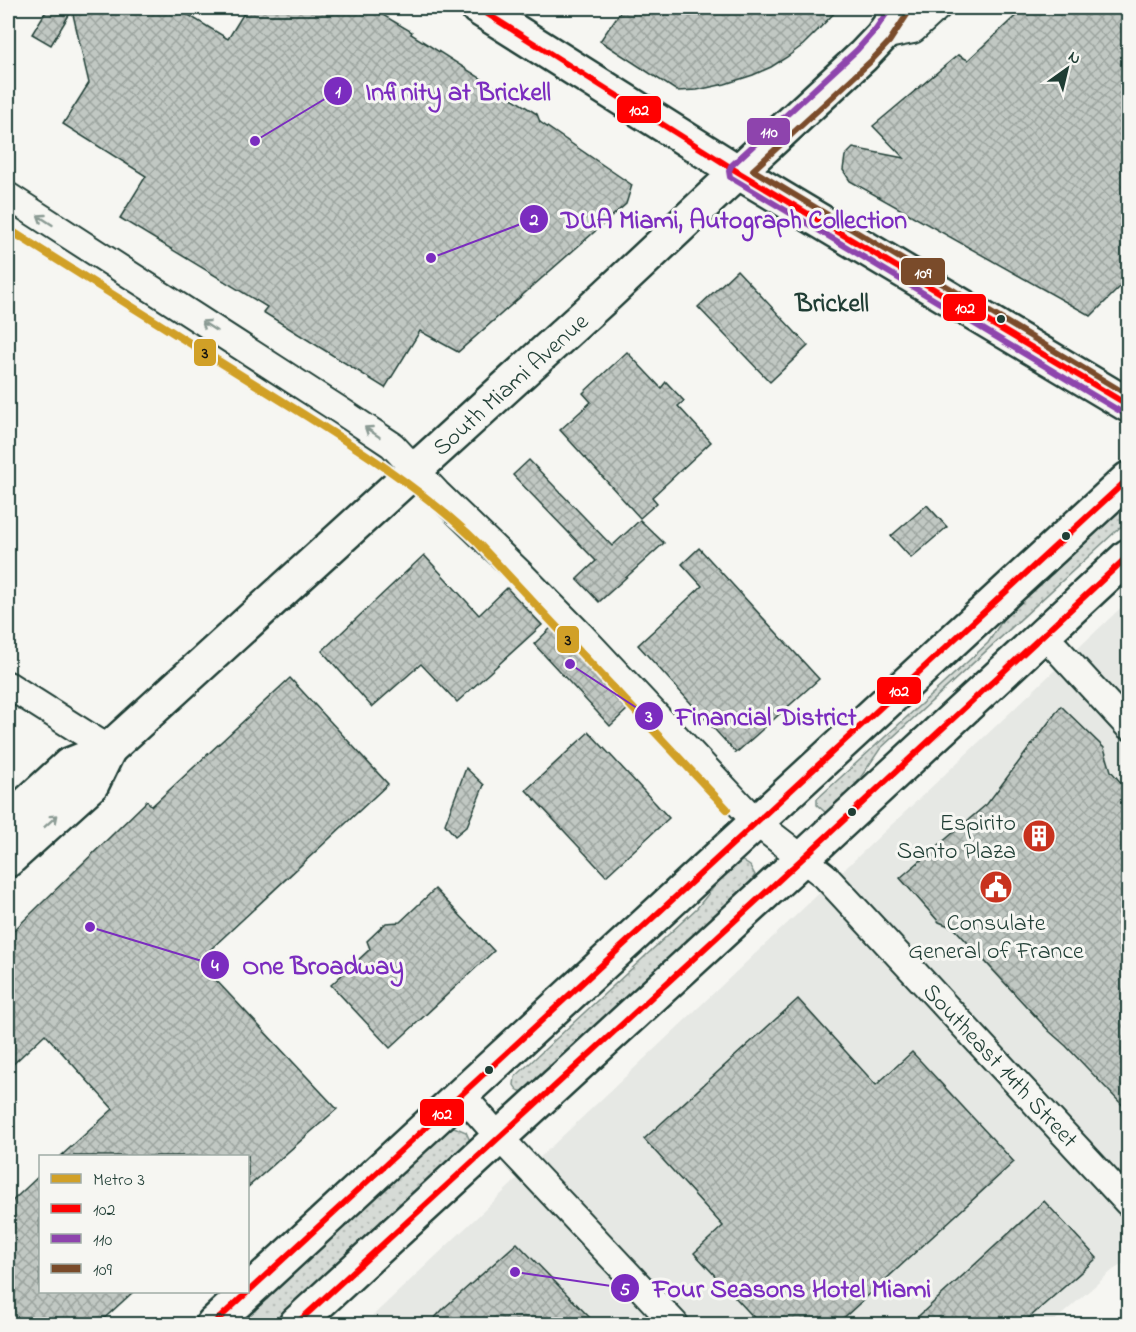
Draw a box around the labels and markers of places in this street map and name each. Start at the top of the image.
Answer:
callout: Infinity at Brickell [323,69,563,113]
callout: DUA Miami, Autograph Collection [519,197,919,241]
unlabelled marker [995,313,1007,325]
unlabelled marker [1060,530,1072,542]
callout: Financial District [634,694,869,738]
unlabelled marker [846,806,858,818]
place label: Espirito Santo Plaza [897,807,1016,870]
building icon: Espirito Santo Plaza [1021,818,1057,854]
public building icon: Consulate General of France [978,869,1014,905]
place label: Consulate General of France [908,907,1084,970]
callout: One Broadway [200,943,415,987]
unlabelled marker [483,1064,495,1076]
callout: Four Seasons Hotel Miami [610,1266,943,1310]

